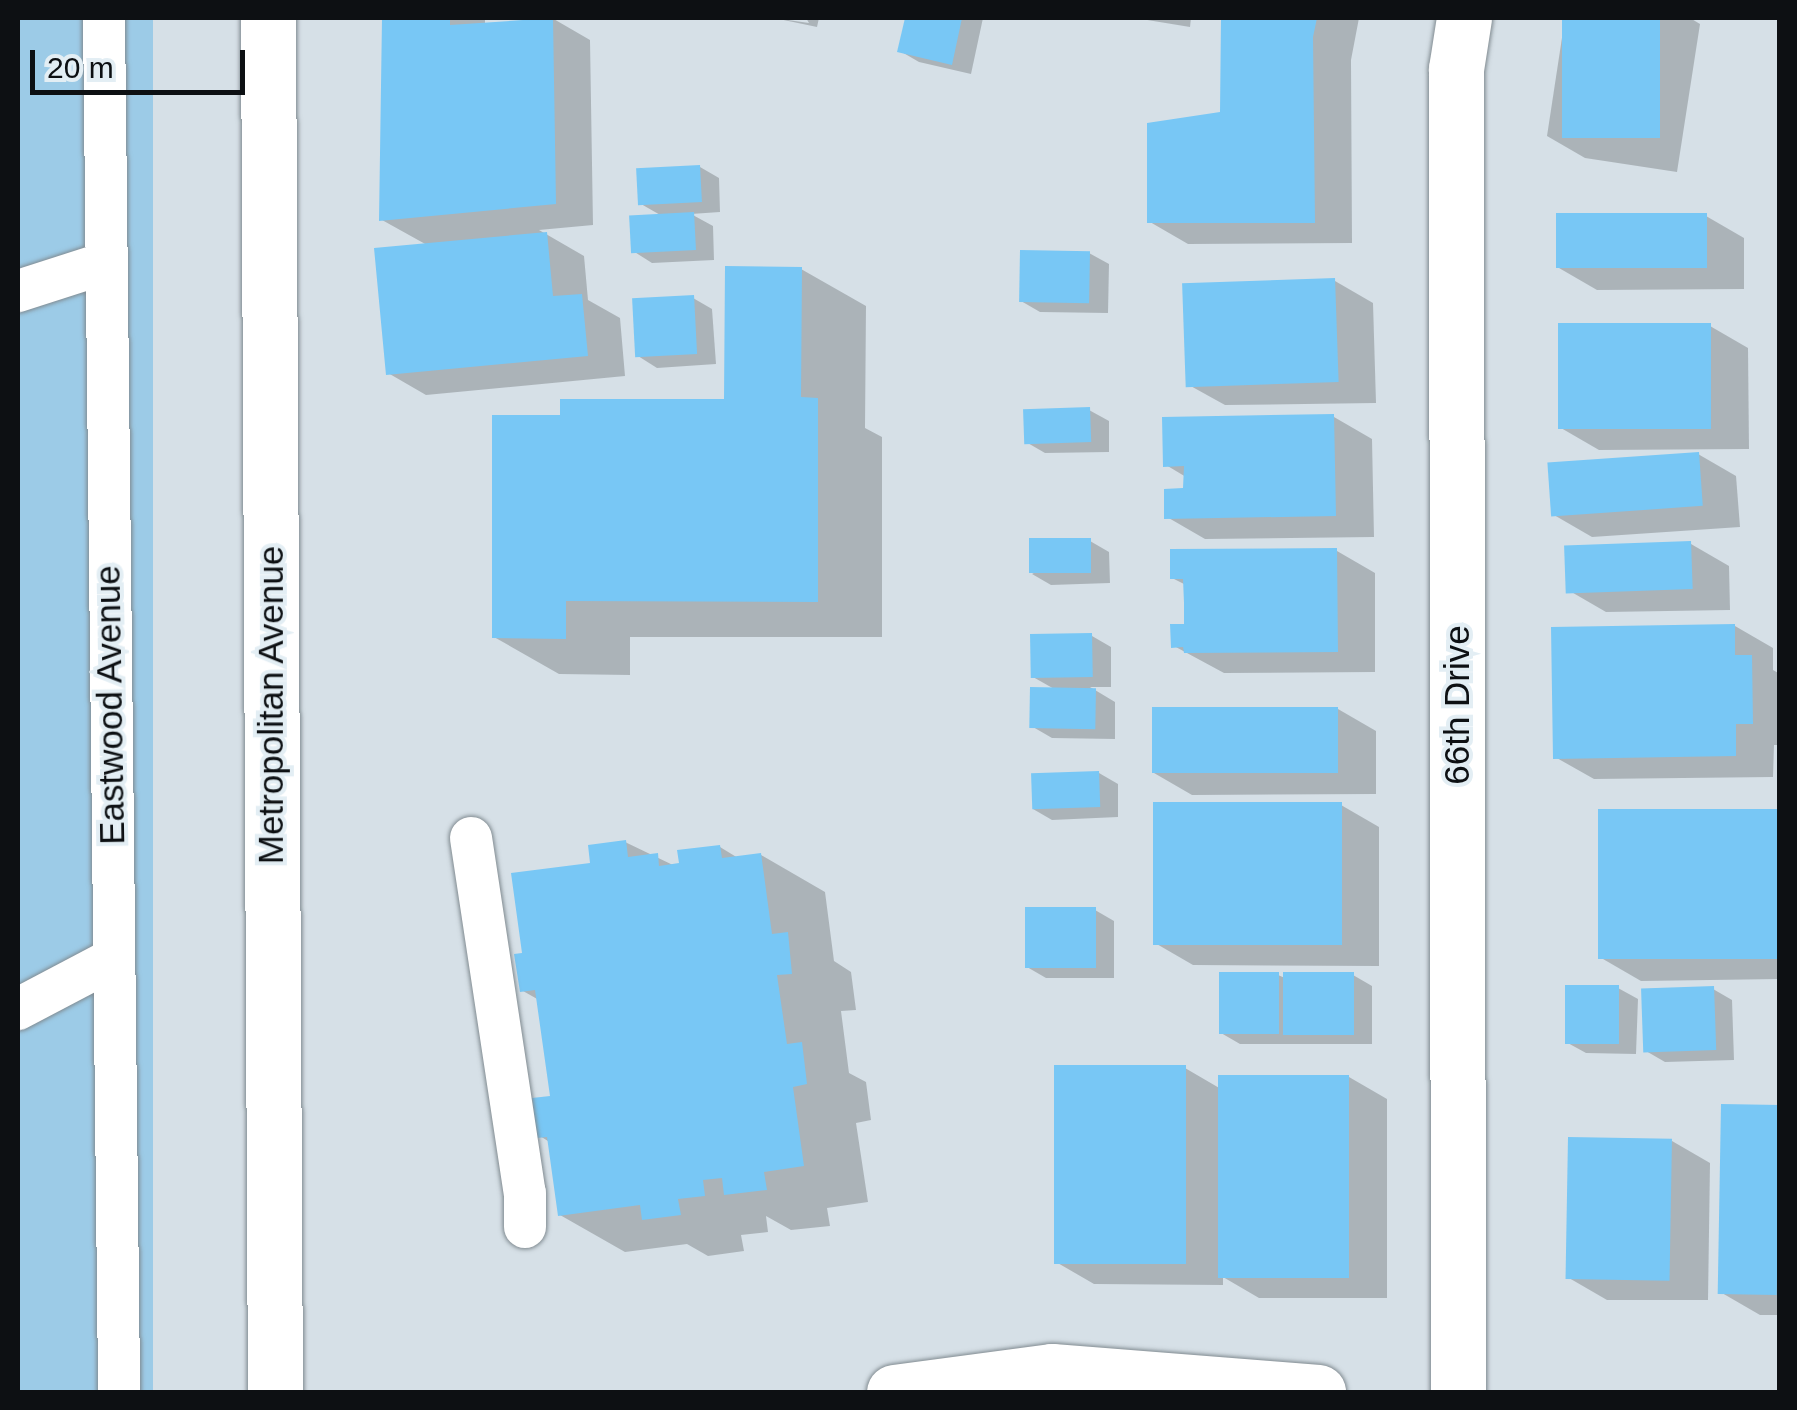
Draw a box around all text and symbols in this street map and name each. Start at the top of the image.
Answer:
scale bar [35,30,250,92]
text: 20 m [47,51,114,84]
street label: Metropolitan Avenue [250,545,292,865]
street label: Eastwood Avenue [87,564,133,846]
street label: 66th Drive [1436,625,1478,785]

